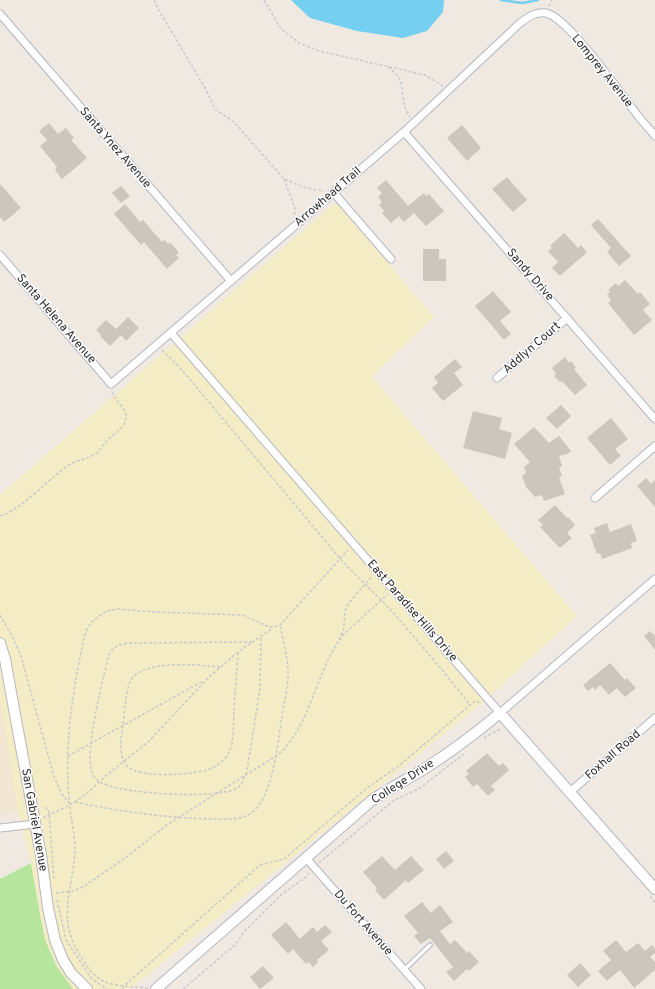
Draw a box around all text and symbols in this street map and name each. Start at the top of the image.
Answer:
street label: Lomprey Avenue [568,31,636,111]
street label: Santa Ynez Avenue [75,104,155,192]
street label: Arrowhead Trail [291,163,365,231]
street label: Sandy Drive [503,245,557,305]
street label: Santa Helena Avenue [13,271,99,367]
street label: Addlyn Court [500,319,564,377]
street label: East Paradise Hills Drive [363,557,461,665]
street label: Foxhall Road [582,727,644,783]
street label: College Drive [368,756,438,808]
street label: San Gabriel Avenue [17,767,51,873]
street label: Du Fort Avenue [330,887,396,959]

